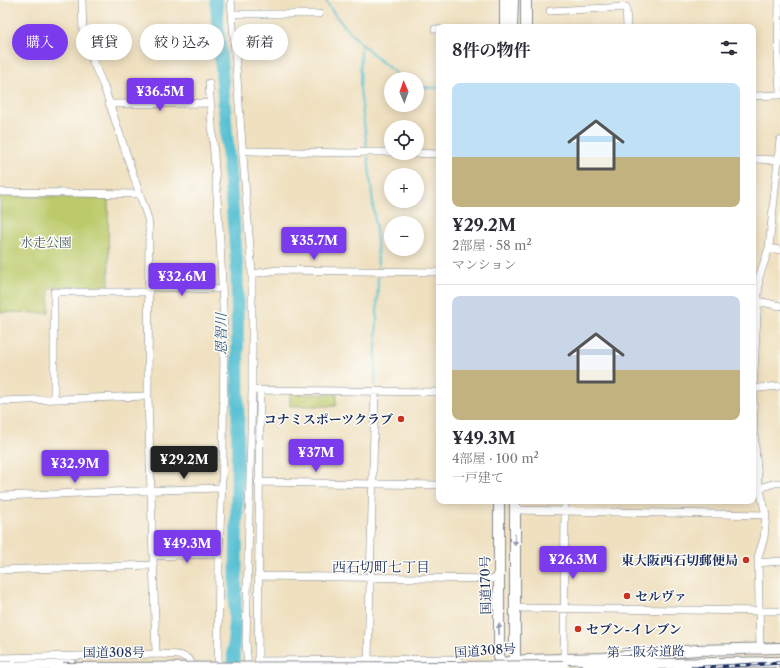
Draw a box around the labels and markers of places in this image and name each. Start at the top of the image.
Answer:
pin: ¥36.5M [127,78,193,112]
pin: ¥35.7M [281,227,347,261]
pin: ¥32.6M [149,263,215,297]
place label: コナミスポーツクラブ [264,411,393,427]
marker: コナミスポーツクラブ [396,414,406,424]
pin: ¥37M [292,439,340,473]
pin: ¥29.2M [151,446,217,480]
pin: ¥32.9M [42,450,108,484]
pin: ¥49.3M [154,530,220,564]
pin: ¥26.3M [540,546,606,580]
place label: 東大阪西石切郵便局 [621,552,738,568]
marker: 東大阪西石切郵便局 [741,555,751,565]
place label: セルヴァ [635,588,687,604]
marker: セルヴァ [622,591,632,601]
place label: セブン-イレブン [586,621,682,637]
marker: セブン-イレブン [573,624,583,634]

